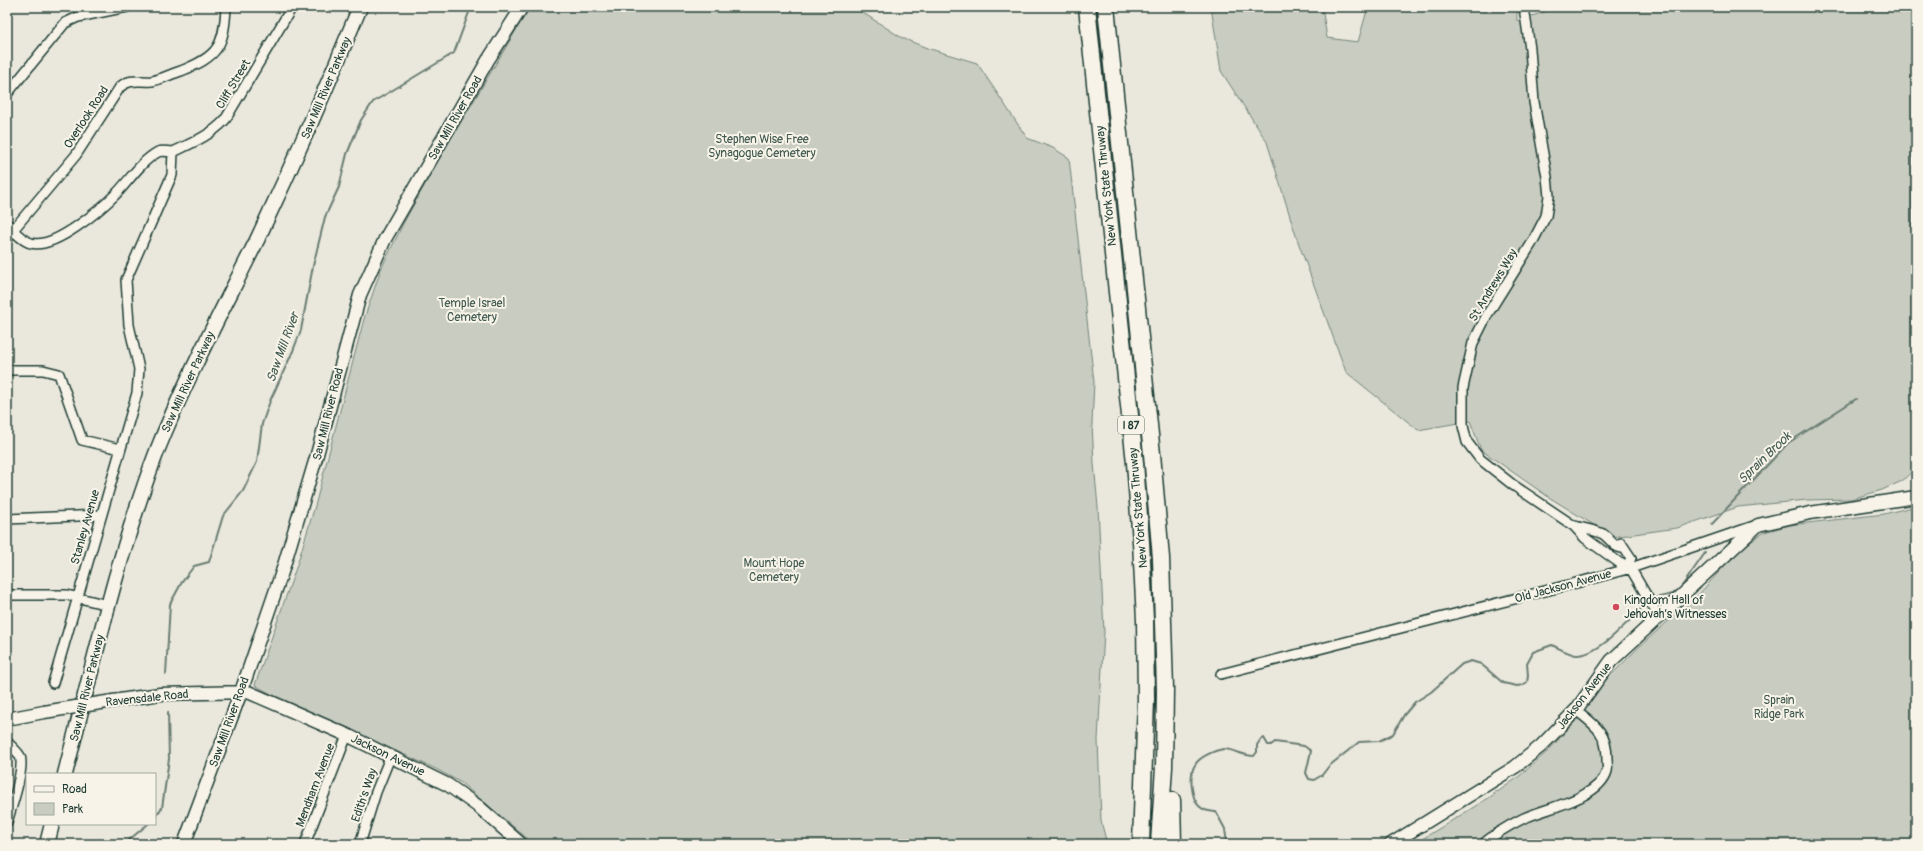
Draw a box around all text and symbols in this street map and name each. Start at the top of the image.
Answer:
street label: Saw Mill River Parkway [298,35,355,142]
street label: Cliff Street [213,57,254,112]
street label: Saw Mill River Road [425,73,486,163]
street label: Overlook Road [61,83,112,151]
street label: New York State Thruway [1093,125,1120,247]
park label: Stephen Wise Free Synagogue Cemetery [708,132,816,161]
street label: St Andrews Way [1466,246,1521,324]
park label: Temple Israel Cemetery [439,296,506,325]
water label: Saw Mill River [263,308,304,384]
street label: Saw Mill River Parkway [158,329,218,435]
street label: Saw Mill River Road [310,366,347,462]
road number: I 87 [1118,416,1144,434]
water label: Sprain Brook [1735,427,1796,487]
street label: New York State Thruway [1126,447,1151,569]
street label: Stanley Avenue [68,488,103,566]
park label: Mount Hope Cemetery [744,556,805,585]
street label: Old Jackson Avenue [1513,566,1613,607]
place label: Kingdom Hall of Jehovah’s Witnesses [1624,593,1727,622]
marker: Kingdom Hall of Jehovah’s Witnesses [1611,602,1621,612]
street label: Saw Mill River Parkway [67,633,108,743]
street label: Jackson Avenue [1554,660,1615,733]
street label: Saw Mill River Road [206,675,253,769]
street label: Ravensdale Road [105,687,189,710]
park label: Sprain Ridge Park [1754,693,1804,722]
street label: Jackson Avenue [348,731,427,780]
street label: Mendham Avenue [293,741,338,829]
street label: Edith's Way [348,766,381,824]
legend [26,773,156,825]
text: Road [62,782,87,797]
text: Park [62,802,83,817]

